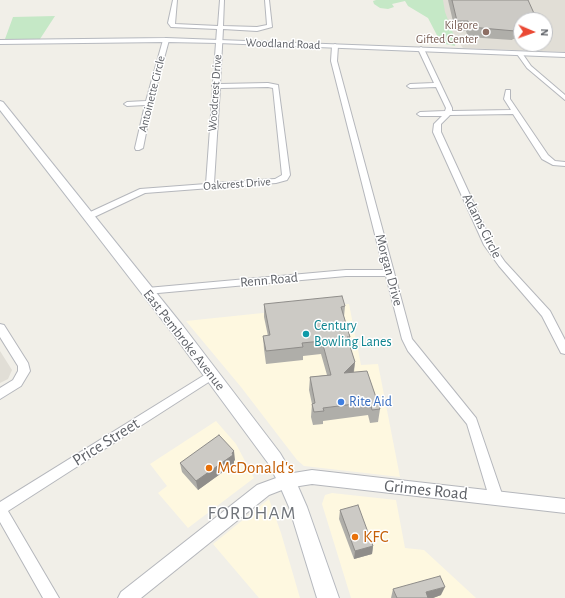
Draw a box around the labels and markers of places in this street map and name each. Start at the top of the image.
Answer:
place label: Kilgore Gifted Center [416,18,478,46]
marker: Kilgore Gifted Center [481,27,491,37]
place label: Century Bowling Lanes [314,318,392,350]
marker: Century Bowling Lanes [301,329,311,339]
place label: Rite Aid [349,394,392,410]
marker: Rite Aid [336,397,346,407]
place label: McDonald's [217,458,294,478]
marker: McDonald's [204,463,214,473]
place label: KFC [363,527,388,547]
marker: KFC [350,532,360,542]

